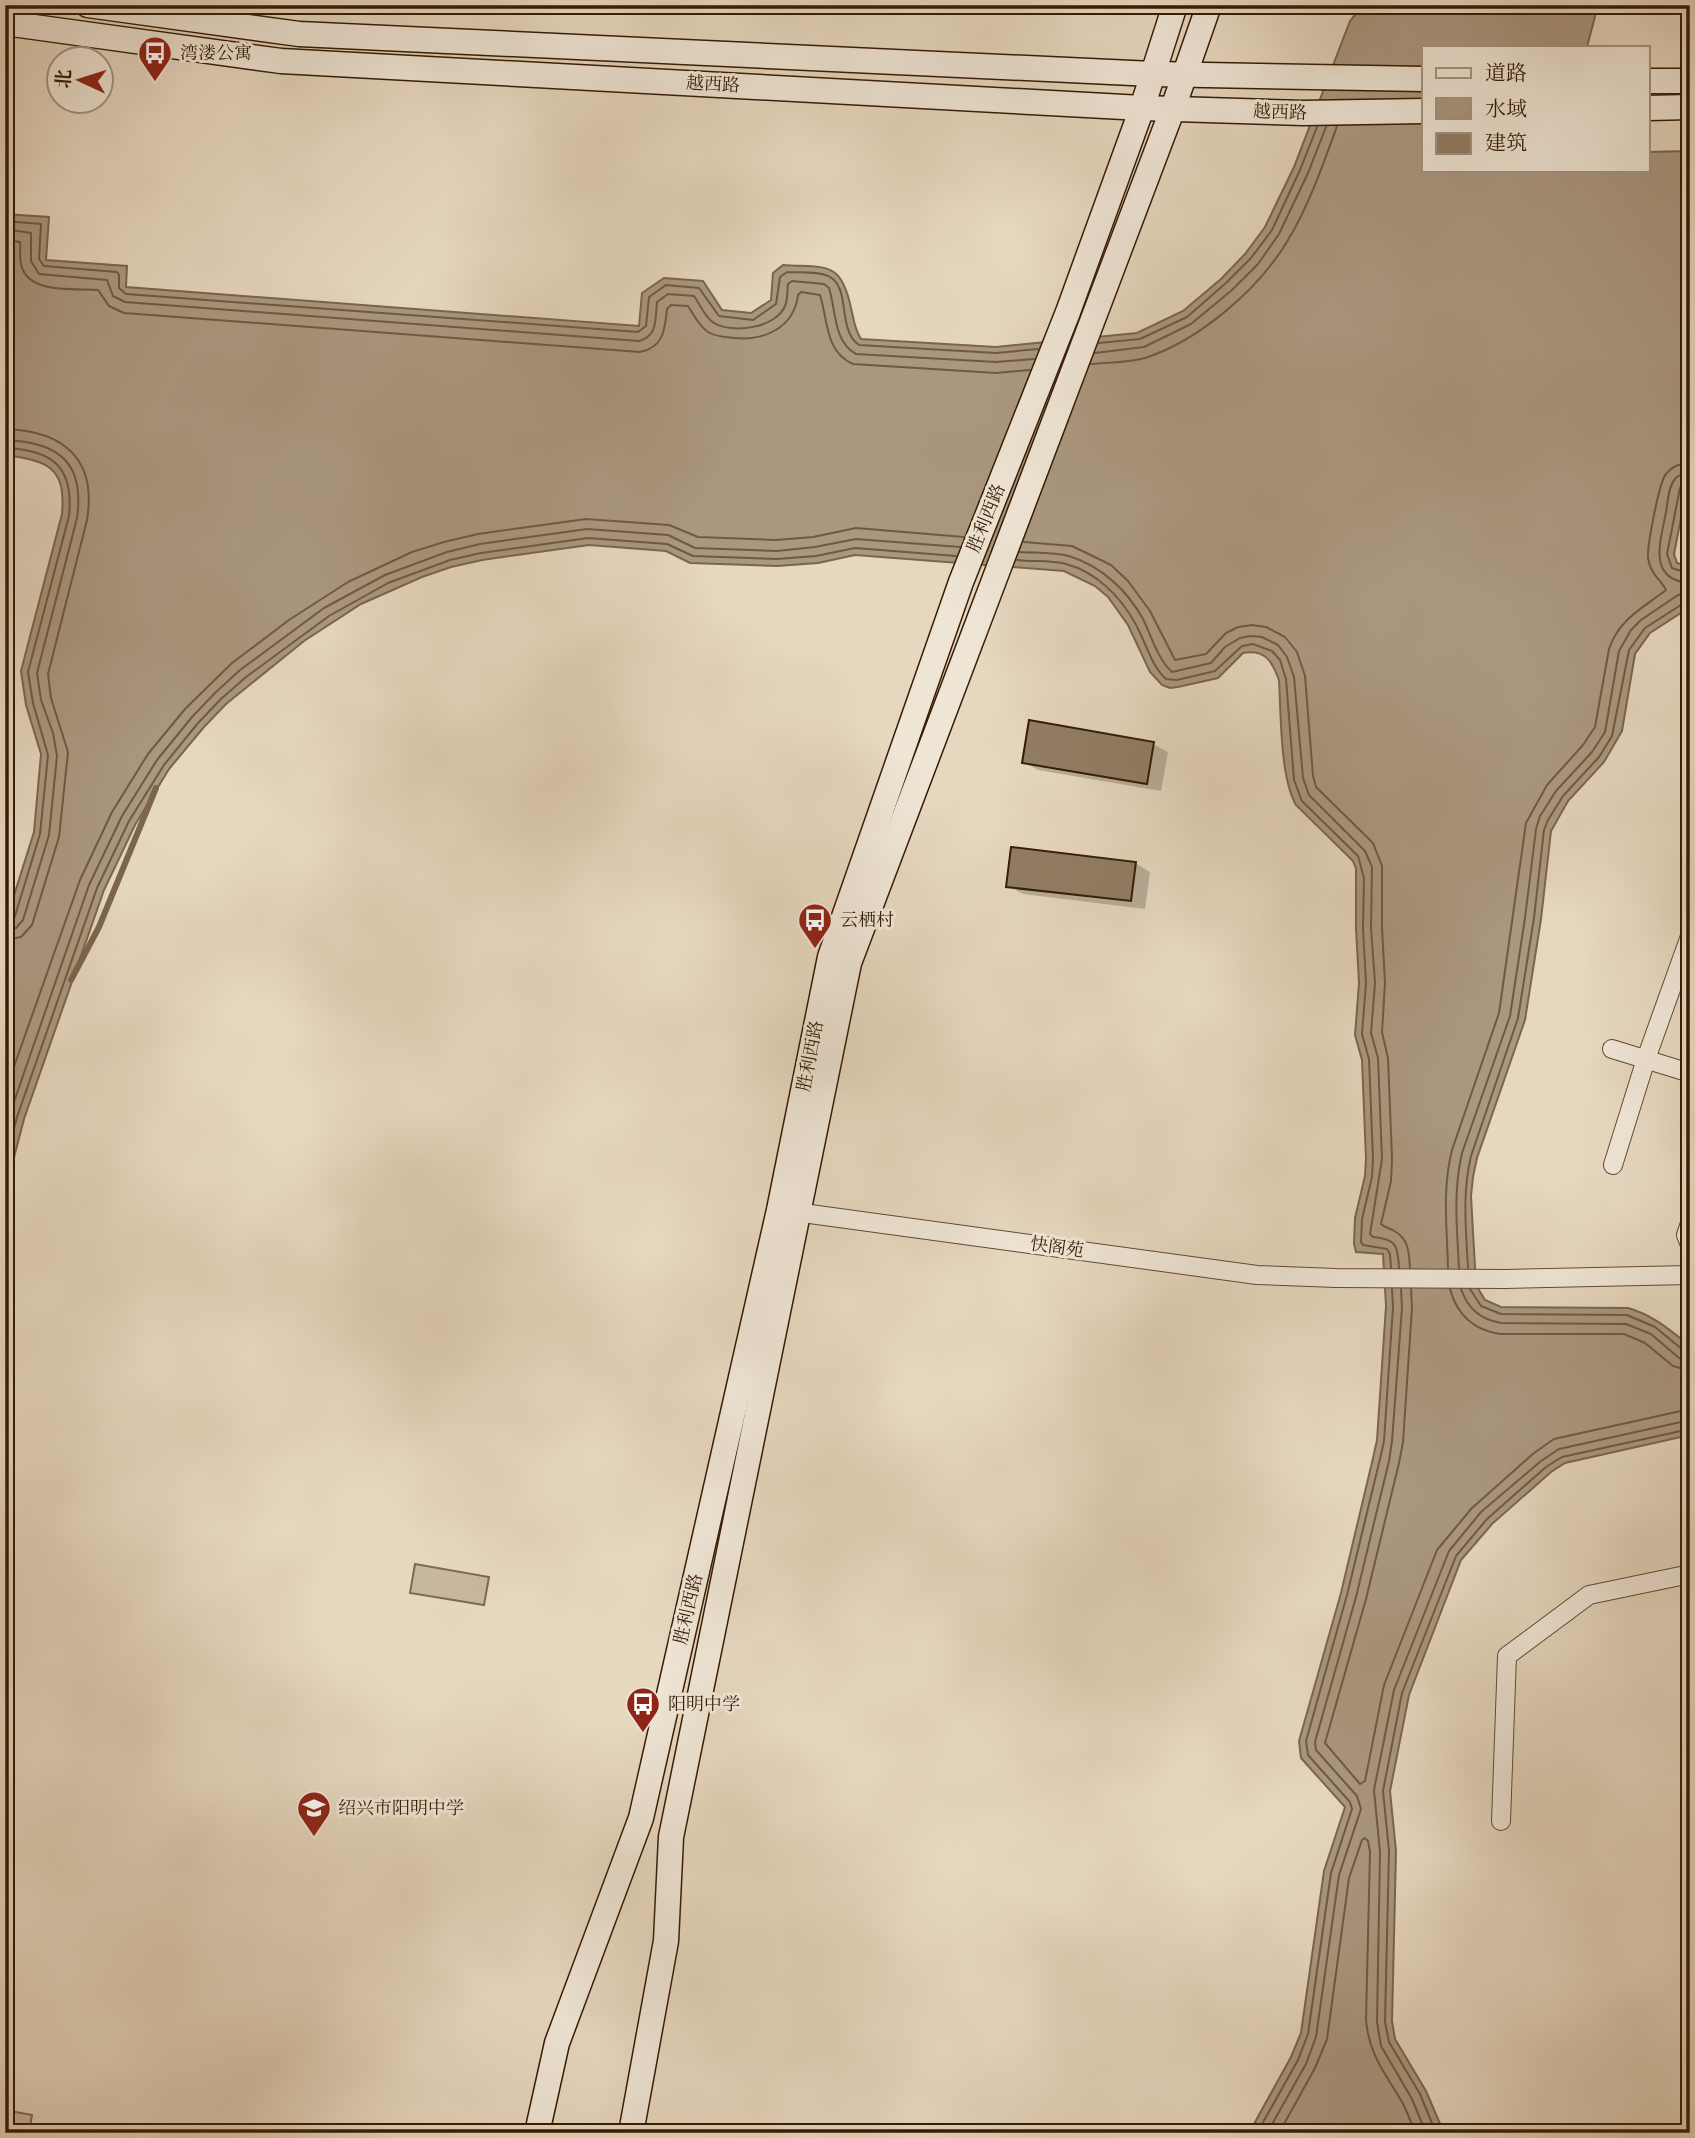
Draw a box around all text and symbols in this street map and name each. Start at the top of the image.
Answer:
bus stop icon: 湾溇公寓 [136,34,174,83]
place label: 湾溇公寓 [180,42,252,64]
north arrow [46,46,116,116]
legend [1422,46,1650,172]
text: 道路 [1485,60,1527,85]
text: 北 [51,69,76,89]
street label: 越西路 [685,72,741,96]
text: 水域 [1485,96,1527,121]
street label: 越西路 [1253,100,1307,124]
text: 建筑 [1485,130,1527,155]
street label: 胜利西路 [962,481,1010,555]
bus stop icon: 云栖村 [796,901,834,950]
place label: 云栖村 [840,909,894,931]
street label: 胜利西路 [792,1019,828,1093]
street label: 快阁苑 [1029,1232,1085,1262]
street label: 胜利西路 [669,1571,707,1647]
bus stop icon: 阳明中学 [624,1685,662,1734]
place label: 阳明中学 [668,1693,740,1715]
school or university icon: 绍兴市阳明中学 [295,1789,333,1838]
place label: 绍兴市阳明中学 [338,1797,464,1819]

